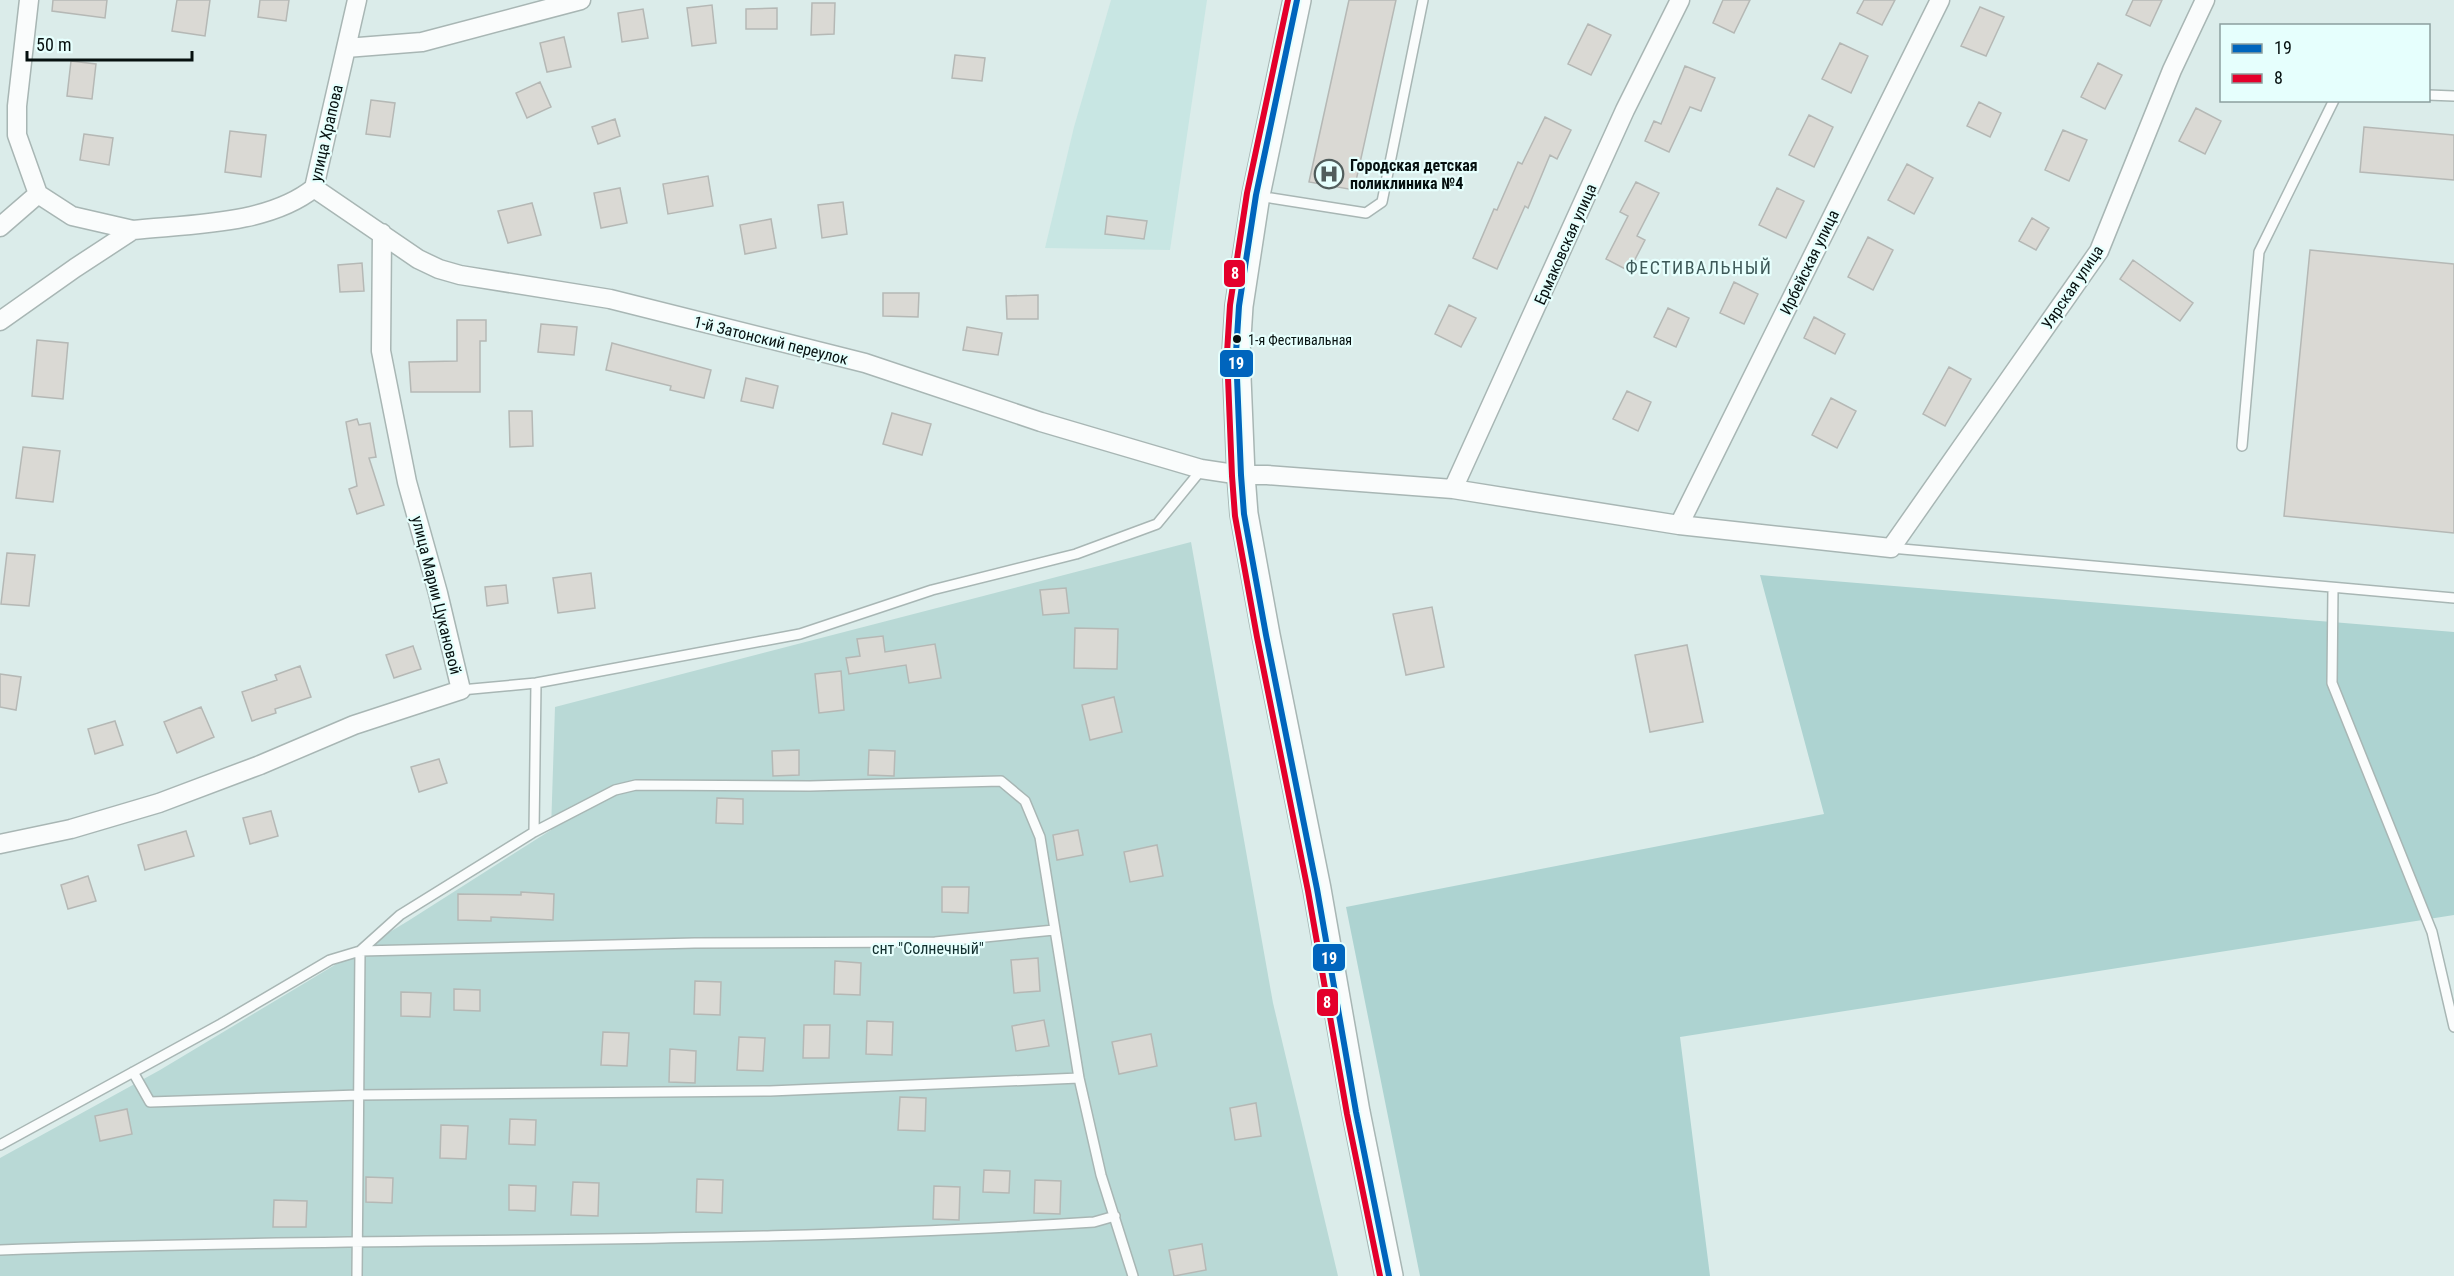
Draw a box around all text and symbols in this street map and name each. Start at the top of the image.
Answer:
scale bar [27,24,192,62]
legend [2220,24,2430,102]
text: 50 m [36,34,71,55]
text: 19 [2274,37,2292,58]
text: 8 [2274,67,2283,88]
street label: улица Храпова [306,83,347,183]
place label: Городская детская поликлиника №4 [1350,156,1478,193]
hospital icon: Городская детская поликлиника №4 [1313,158,1345,190]
street label: Ермаковская улица [1530,181,1601,308]
street label: Ирбейская улица [1776,207,1843,318]
street label: Уярская улица [2037,242,2107,333]
district label: ФЕСТИВАЛЬНЫЙ [1626,257,1772,278]
line badge: 8 [1223,259,1246,288]
text: 8 [1231,264,1239,283]
street label: 1-й Затонский переулок [692,312,850,369]
place label: 1-я Фестивальная [1248,332,1352,348]
marker: 1-я Фестивальная [1231,333,1243,345]
line badge: 19 [1219,349,1254,378]
text: 19 [1228,354,1244,373]
street label: улица Марии Цукановой [408,514,465,676]
park label: снт "Солнечный" [872,939,984,958]
line badge: 19 [1312,943,1346,972]
text: 19 [1321,949,1337,968]
line badge: 8 [1316,988,1339,1017]
text: 8 [1323,993,1331,1012]

